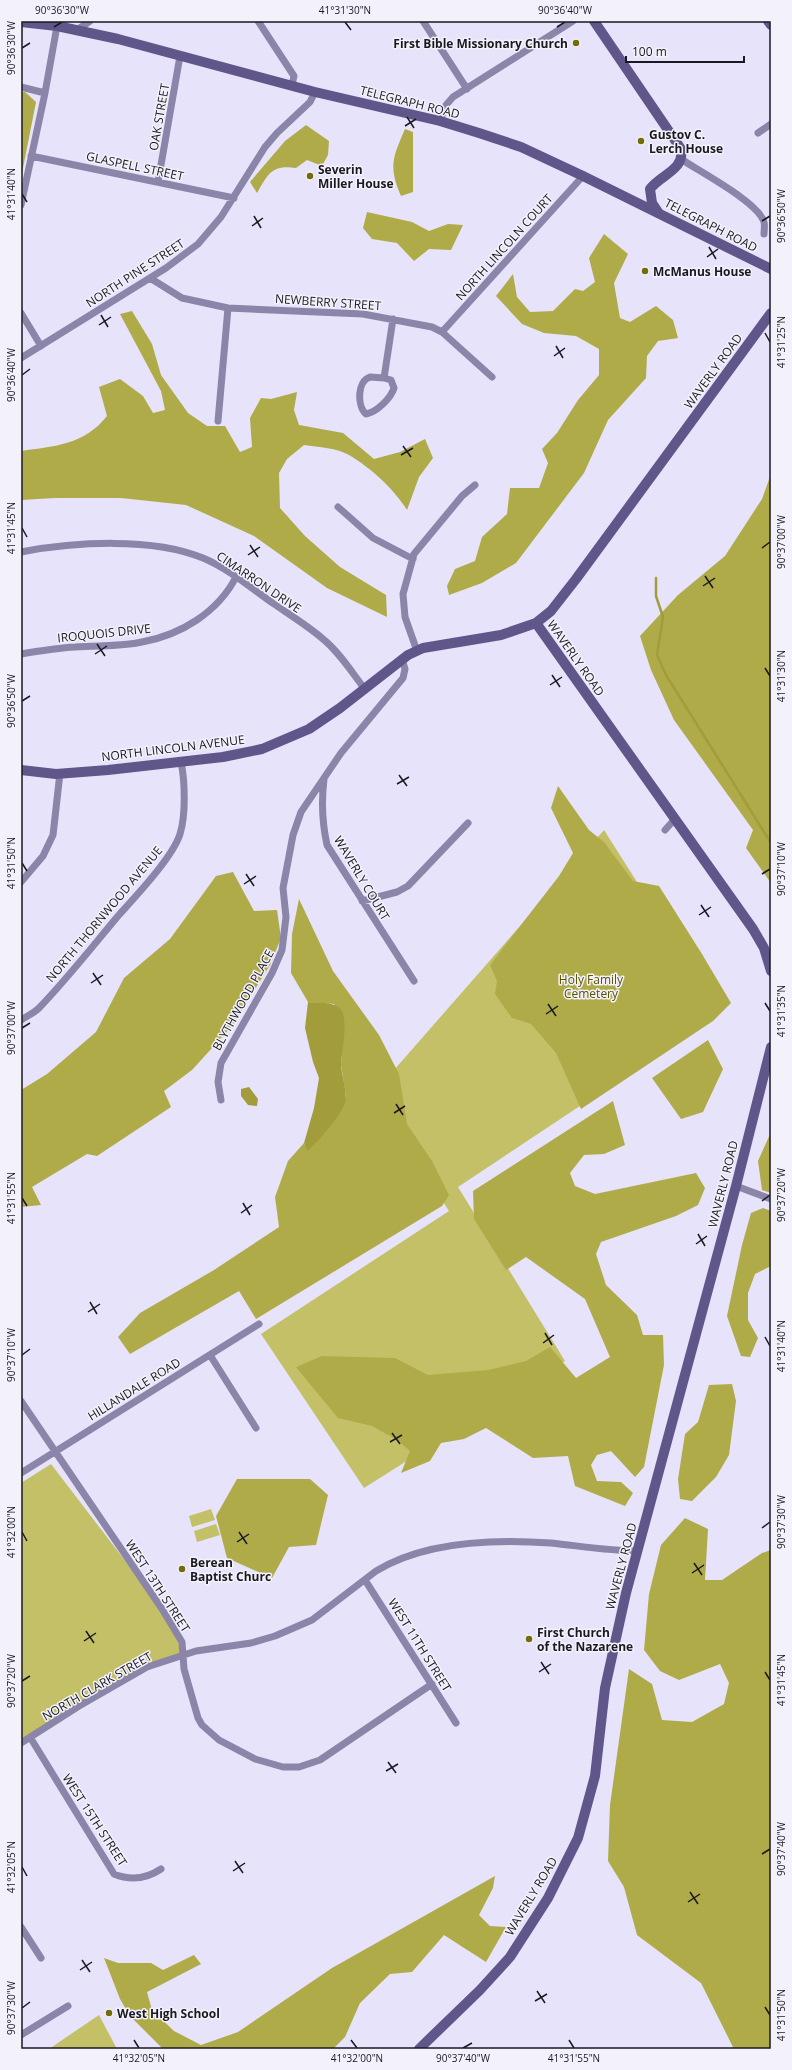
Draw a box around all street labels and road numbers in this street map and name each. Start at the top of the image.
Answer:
street label: TELEGRAPH ROAD [358,81,462,123]
street label: OAK STREET [145,82,173,152]
street label: GLASPELL STREET [85,147,186,185]
street label: NORTH LINCOLN COURT [452,190,557,304]
street label: TELEGRAPH ROAD [662,194,760,256]
street label: NORTH PINE STREET [82,235,188,311]
street label: NEWBERRY STREET [274,290,382,314]
street label: WAVERLY ROAD [680,330,746,412]
street label: CIMARRON DRIVE [213,547,305,617]
street label: WAVERLY ROAD [544,617,608,699]
street label: IROQUOIS DRIVE [56,620,152,646]
street label: NORTH LINCOLN AVENUE [100,731,246,765]
street label: WAVERLY COURT [330,833,394,924]
street label: NORTH THORNWOOD AVENUE [42,842,166,986]
street label: BLYTHWOOD PLACE [208,946,278,1054]
street label: WAVERLY ROAD [704,1139,742,1229]
street label: HILLANDALE ROAD [84,1354,184,1424]
street label: WAVERLY ROAD [601,1521,641,1611]
street label: WEST 13TH STREET [122,1537,194,1636]
street label: WEST 11TH STREET [384,1595,456,1695]
street label: NORTH CLARK STREET [39,1647,155,1724]
street label: WEST 15TH STREET [59,1771,131,1870]
street label: WAVERLY ROAD [501,1853,561,1939]

